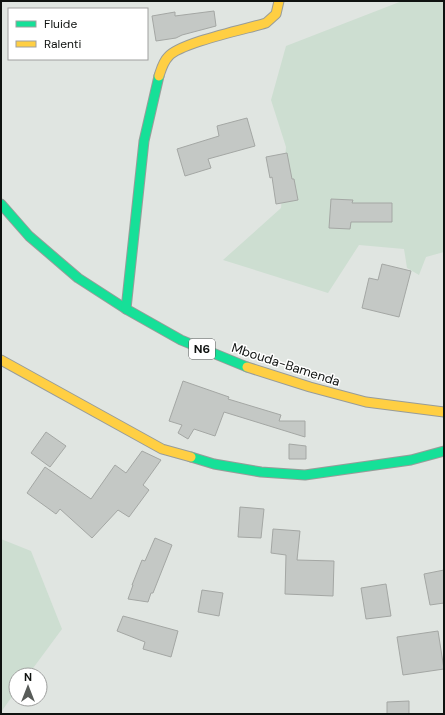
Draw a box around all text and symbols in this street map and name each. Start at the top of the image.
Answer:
legend [8,8,148,60]
text: Fluide [44,16,77,32]
text: Ralenti [44,36,82,52]
road number: N6 [189,339,215,359]
street label: Mbouda-Bamenda [229,339,342,390]
north arrow [8,667,48,707]
text: N [24,670,32,684]

